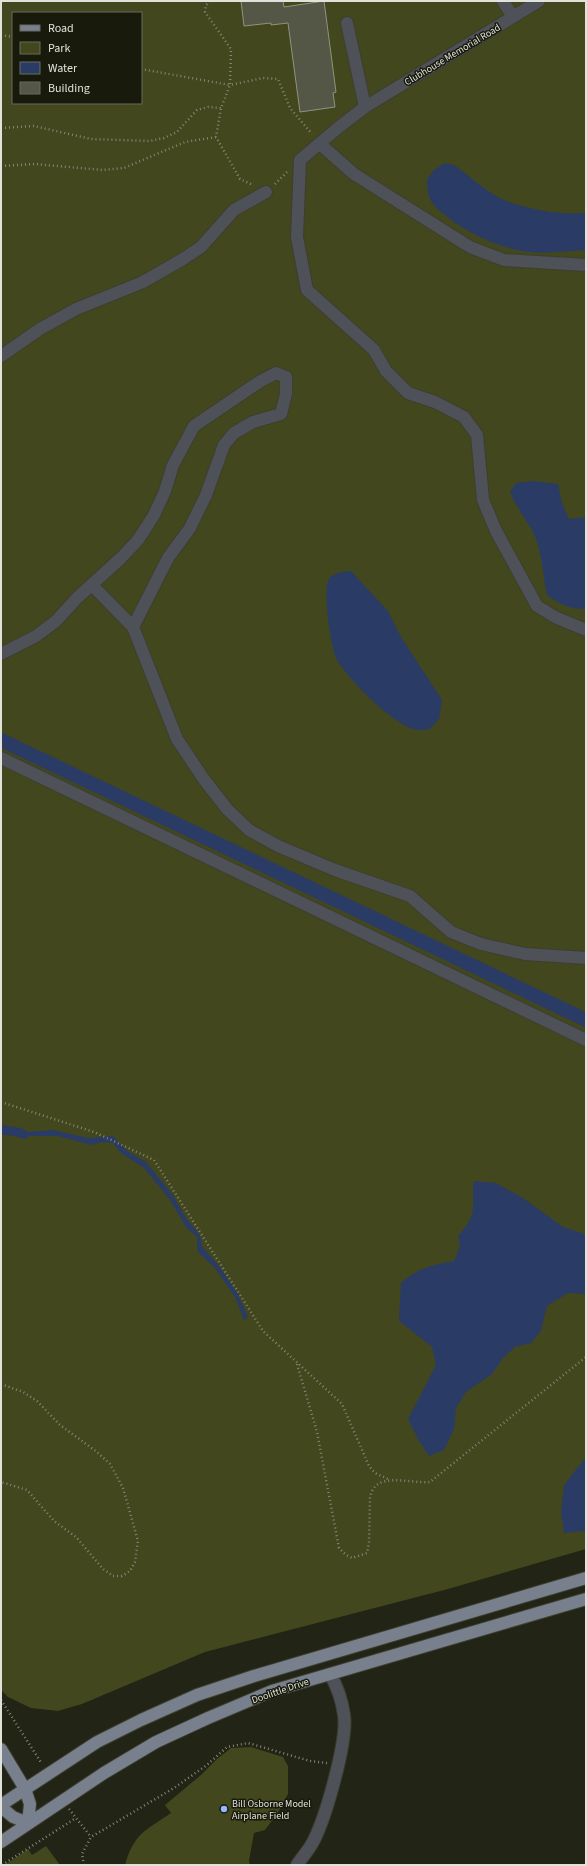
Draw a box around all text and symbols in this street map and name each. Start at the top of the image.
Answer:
legend [12,12,142,104]
text: Road [48,20,74,37]
street label: Clubhouse Memorial Road [402,21,503,89]
text: Park [48,40,70,57]
text: Water [48,60,78,77]
text: Building [48,80,90,97]
street label: Doolittle Drive [250,1675,311,1707]
place label: Bill Osborne Model Airplane Field [232,1797,311,1823]
marker: Bill Osborne Model Airplane Field [219,1804,229,1814]

